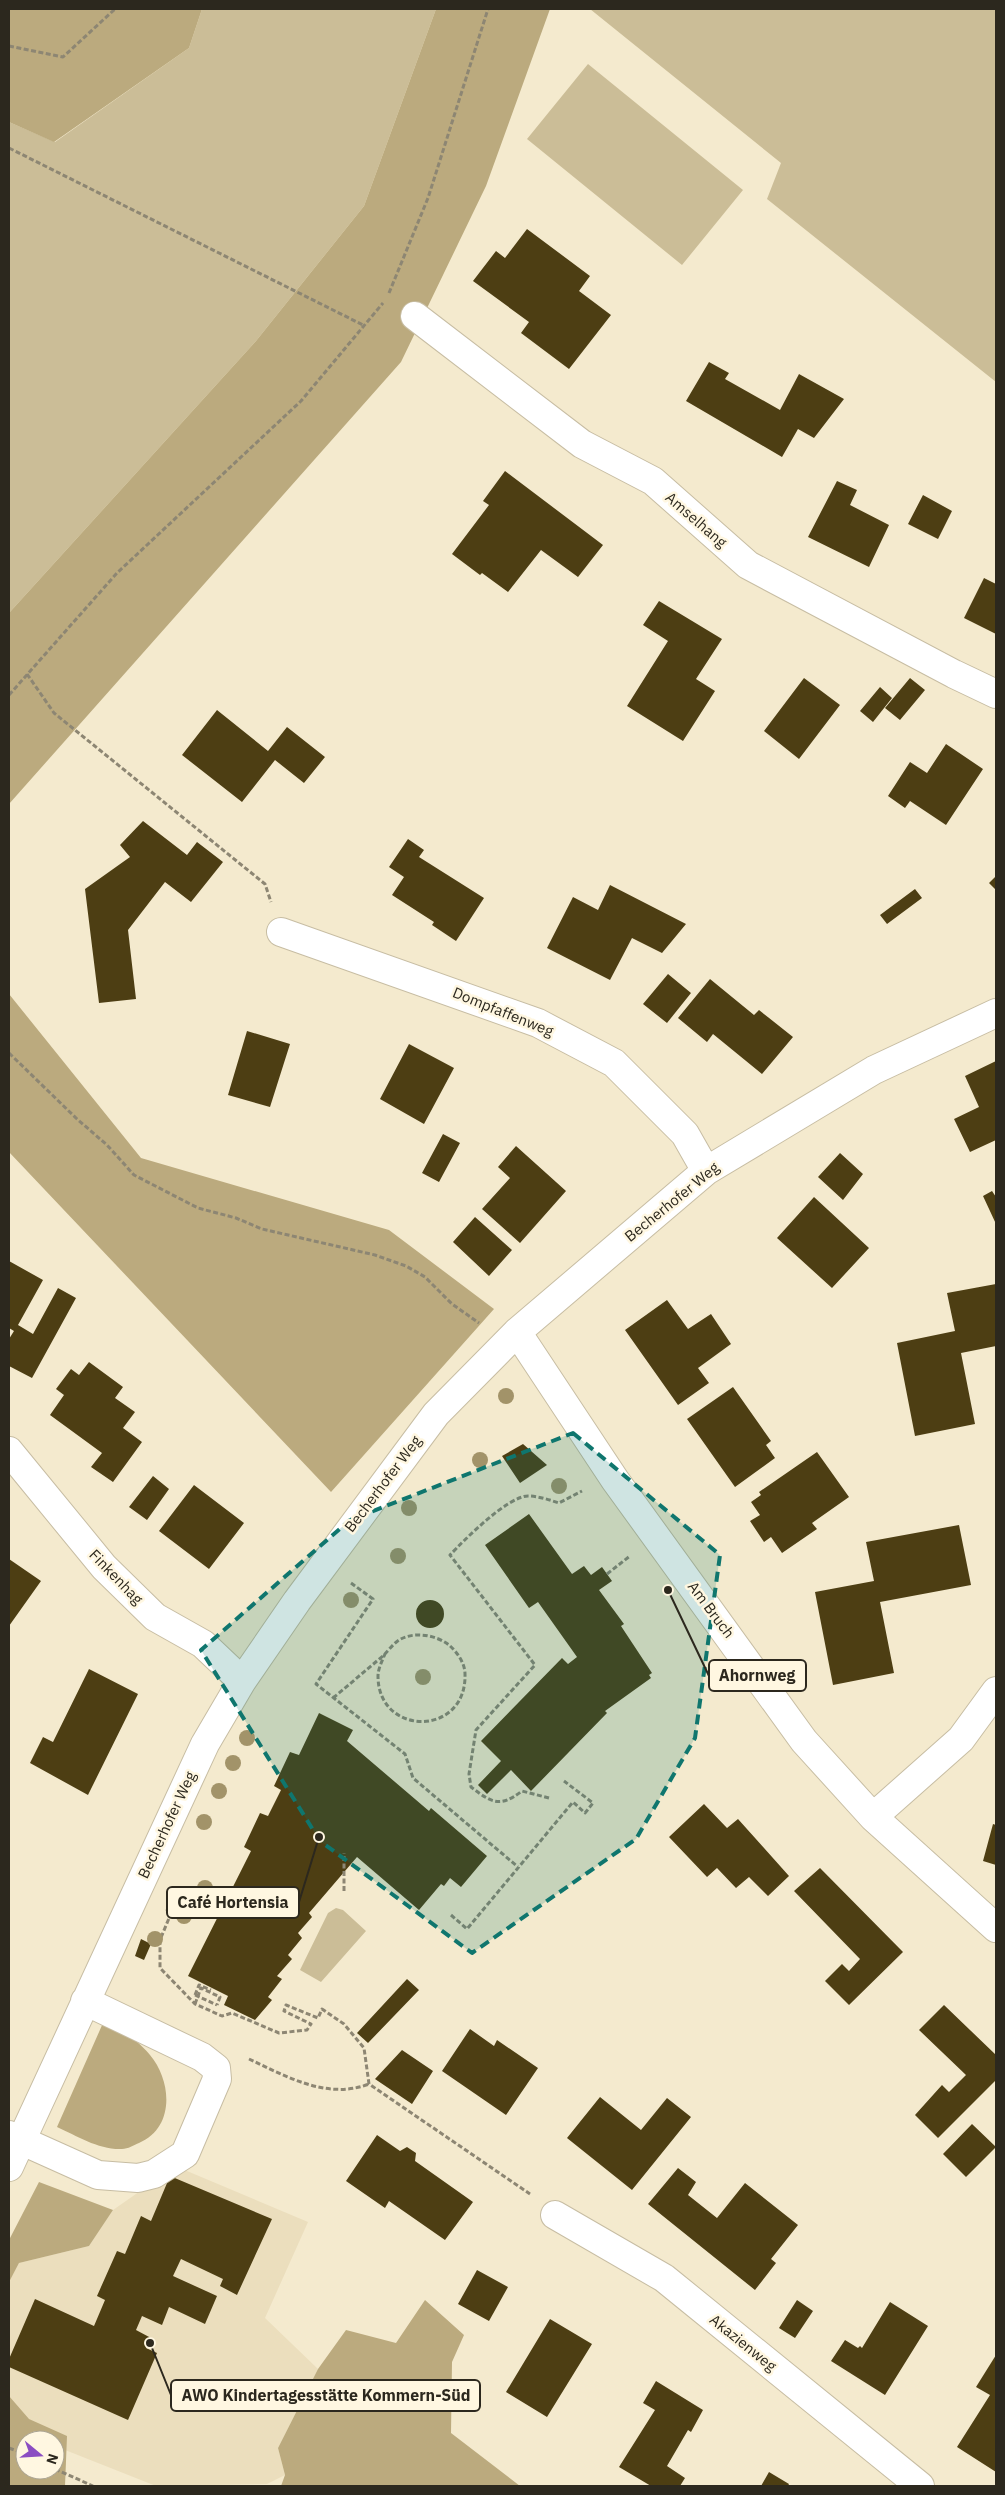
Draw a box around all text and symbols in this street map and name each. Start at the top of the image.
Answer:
street label: Amselhang [662,488,731,552]
street label: Dompfaffenweg [450,983,556,1040]
street label: Becherhofer Weg [621,1158,723,1246]
street label: Becherhofer Weg [340,1432,425,1536]
street label: Finkenhag [85,1545,147,1608]
street label: Am Bruch [684,1578,739,1642]
callout: Ahornweg [709,1660,806,1691]
text: Ahornweg [719,1665,795,1685]
street label: Becherhofer Weg [133,1768,200,1881]
callout: Café Hortensia [167,1887,299,1918]
text: Café Hortensia [177,1892,289,1912]
street label: Akazienweg [706,2310,781,2375]
callout: AWO Kindertagesstätte Kommern-Süd [171,2380,480,2411]
text: AWO Kindertagesstätte Kommern-Süd [181,2385,471,2405]
north arrow [15,2430,65,2480]
text: N [42,2451,62,2467]

